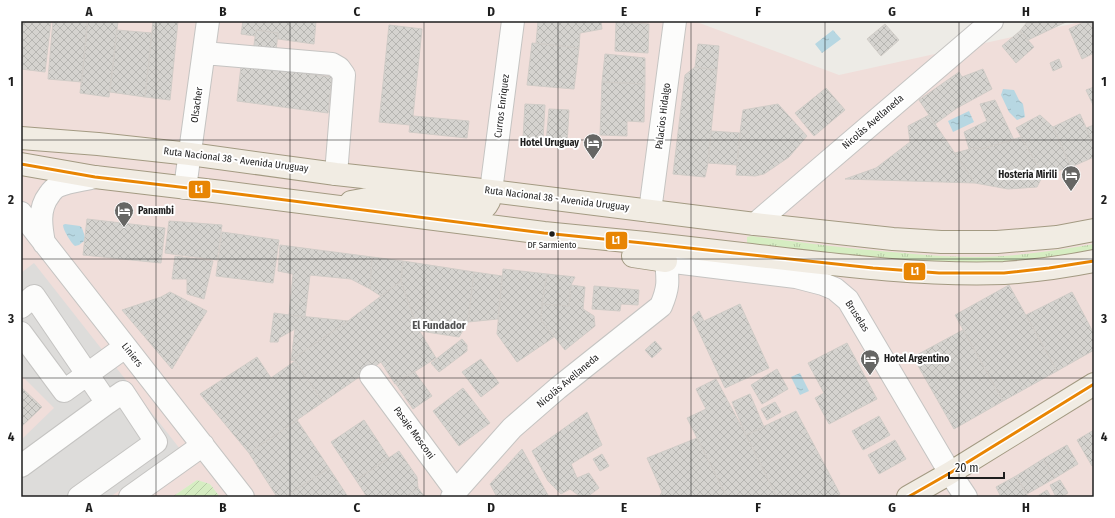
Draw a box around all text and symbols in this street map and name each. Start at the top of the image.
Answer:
text: A [84,4,93,19]
text: B [219,4,227,19]
text: C [354,4,361,19]
text: D [487,4,495,19]
text: E [621,4,627,19]
text: F [755,4,761,19]
text: G [888,4,896,19]
text: H [1022,4,1030,19]
street label: Curros Enriquez [492,73,512,138]
text: 1 [8,74,14,89]
text: 1 [1101,74,1107,89]
street label: Palacios Hidalgo [653,82,673,150]
street label: Olsacher [189,86,206,124]
street label: Nicolás Avellaneda [840,92,906,152]
hotel icon: Hotel Uruguay [582,132,604,160]
place label: Hotel Uruguay [520,137,579,149]
street label: Ruta Nacional 38 - Avenida Uruguay [163,145,310,175]
hotel icon: Hosteria Mirili [1060,164,1082,192]
place label: Hosteria Mirili [998,169,1057,181]
line badge: L1 [188,180,211,199]
text: L1 [195,183,203,196]
street label: Ruta Nacional 38 - Avenida Uruguay [484,184,631,214]
text: 2 [7,192,14,207]
text: 2 [1100,192,1107,207]
hotel icon: Panambi [113,200,135,228]
place label: Panambi [138,205,174,217]
marker: DF Sarmiento [547,229,557,239]
line badge: L1 [605,231,628,250]
text: L1 [612,234,620,247]
place label: DF Sarmiento [527,240,577,250]
line badge: L1 [903,262,926,281]
text: L1 [911,265,919,278]
street label: Bruselas [842,298,872,334]
text: 3 [7,311,14,326]
text: 3 [1100,311,1107,326]
district label: El Fundador [412,319,467,332]
street label: Liniers [119,341,145,369]
hotel icon: Hotel Argentino [859,348,881,376]
street label: Nicolás Avellaneda [535,352,601,410]
place label: Hotel Argentino [884,353,950,365]
street label: Pasaje Mosconi [391,404,437,462]
text: 4 [8,429,15,444]
text: 4 [1101,429,1108,444]
scale bar [949,454,1004,480]
text: 20 m [955,461,979,475]
text: A [84,500,93,515]
text: B [219,500,227,515]
text: C [354,500,361,515]
text: D [487,500,495,515]
text: E [621,500,627,515]
text: F [755,500,761,515]
text: G [888,500,896,515]
text: H [1022,500,1030,515]

